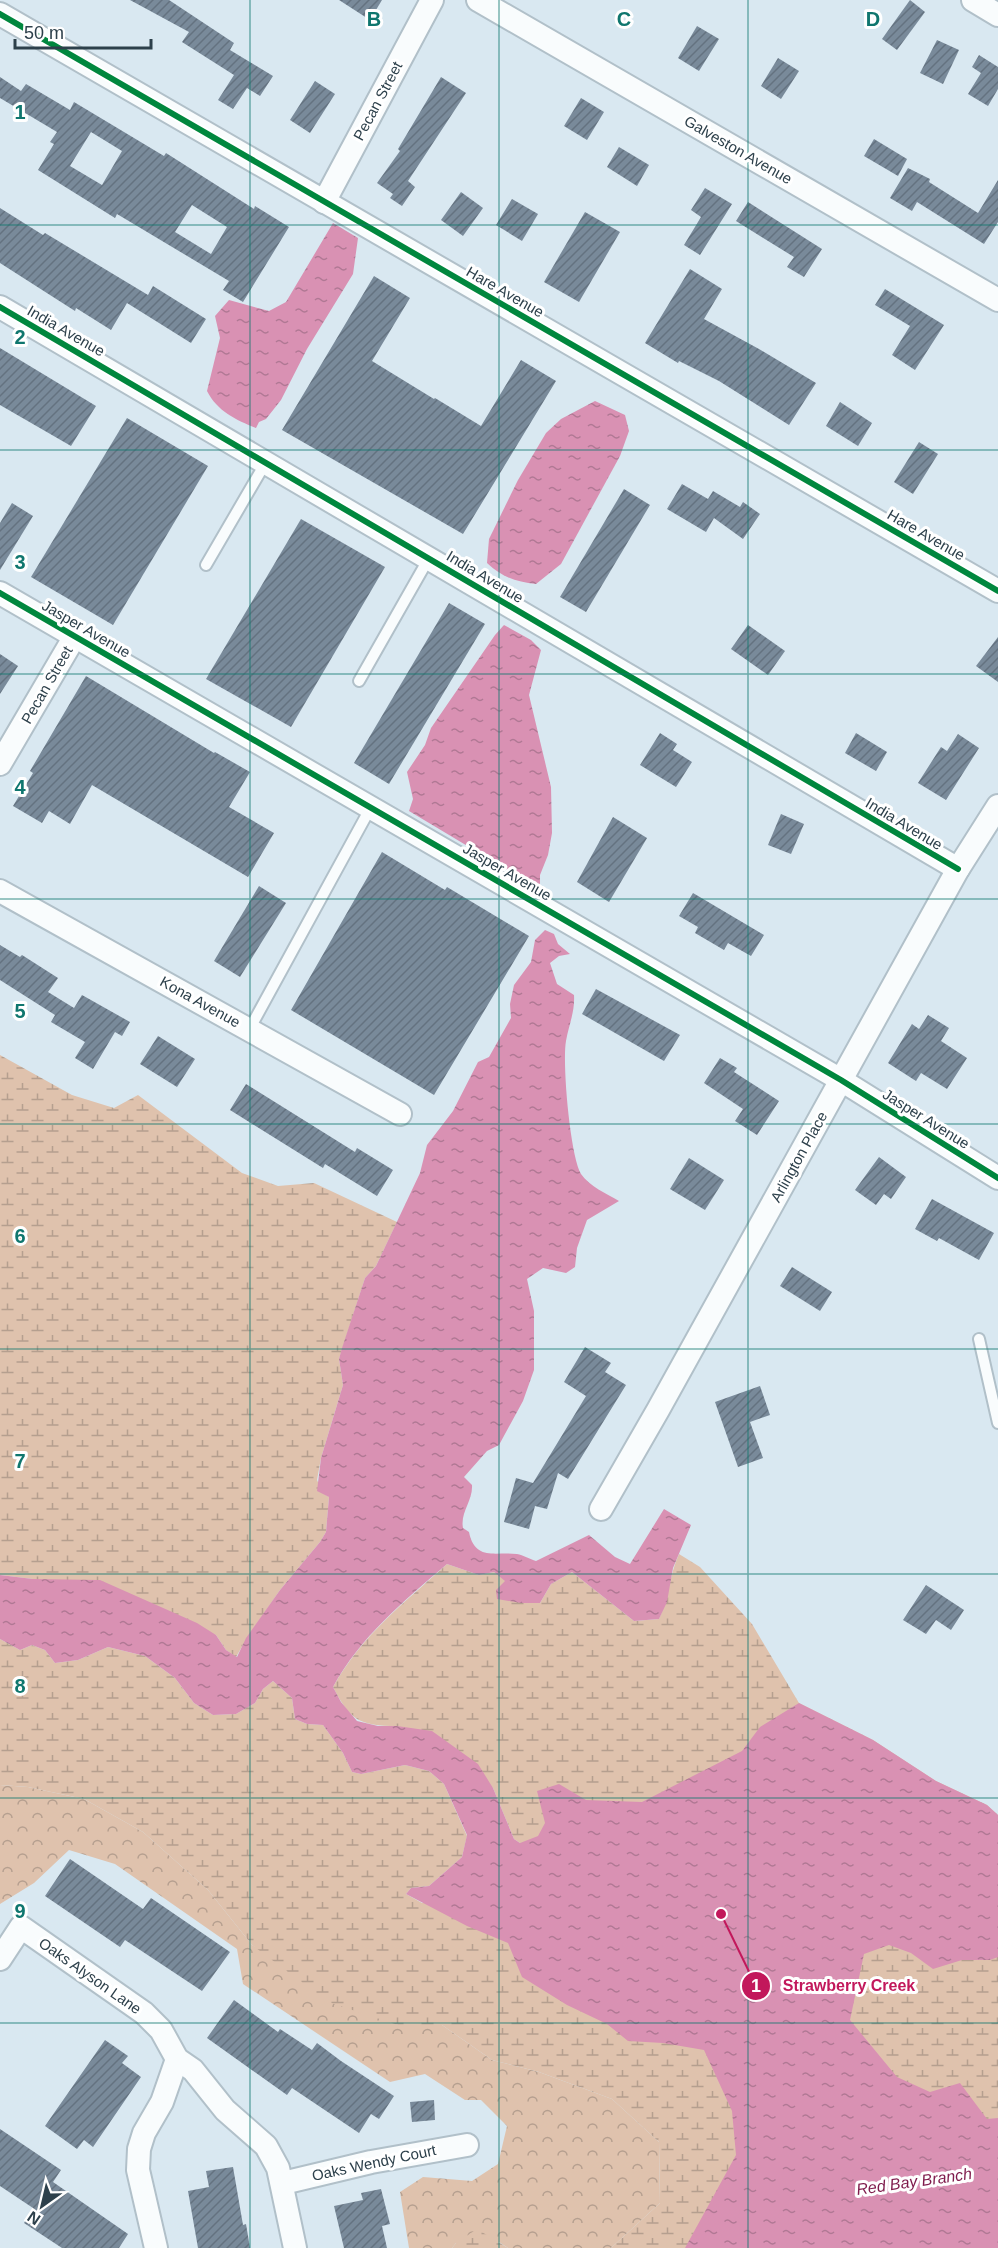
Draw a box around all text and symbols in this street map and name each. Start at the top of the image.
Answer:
text: B [367,8,381,30]
text: C [617,8,631,30]
text: D [866,8,880,30]
scale bar [15,12,152,50]
text: 50 m [24,23,64,43]
street label: Pecan Street [350,58,406,143]
text: 1 [14,101,26,123]
street label: Galveston Avenue [681,112,795,187]
street label: Hare Avenue [464,263,547,321]
street label: India Avenue [25,302,108,360]
text: 2 [14,326,26,348]
street label: Hare Avenue [885,506,968,564]
street label: India Avenue [444,547,527,606]
text: 3 [14,551,26,573]
street label: Jasper Avenue [39,596,133,661]
street label: Pecan Street [18,642,76,727]
text: 4 [14,776,26,798]
street label: India Avenue [863,794,946,853]
street label: Jasper Avenue [460,839,554,904]
street label: Kona Avenue [157,973,243,1031]
text: 5 [14,1000,26,1022]
street label: Jasper Avenue [880,1085,973,1152]
street label: Arlington Place [767,1109,830,1205]
text: 6 [14,1225,26,1247]
text: 7 [14,1450,26,1472]
text: 8 [14,1675,26,1697]
text: 9 [14,1900,26,1922]
street label: Oaks Alyson Lane [36,1934,145,2017]
callout: Strawberry Creek [741,1969,928,2003]
text: 1 [751,1976,761,1996]
text: Strawberry Creek [783,1977,915,1994]
street label: Oaks Wendy Court [310,2141,438,2184]
water label: Red Bay Branch [855,2165,973,2198]
north arrow [12,2176,72,2236]
text: N [24,2208,43,2228]

